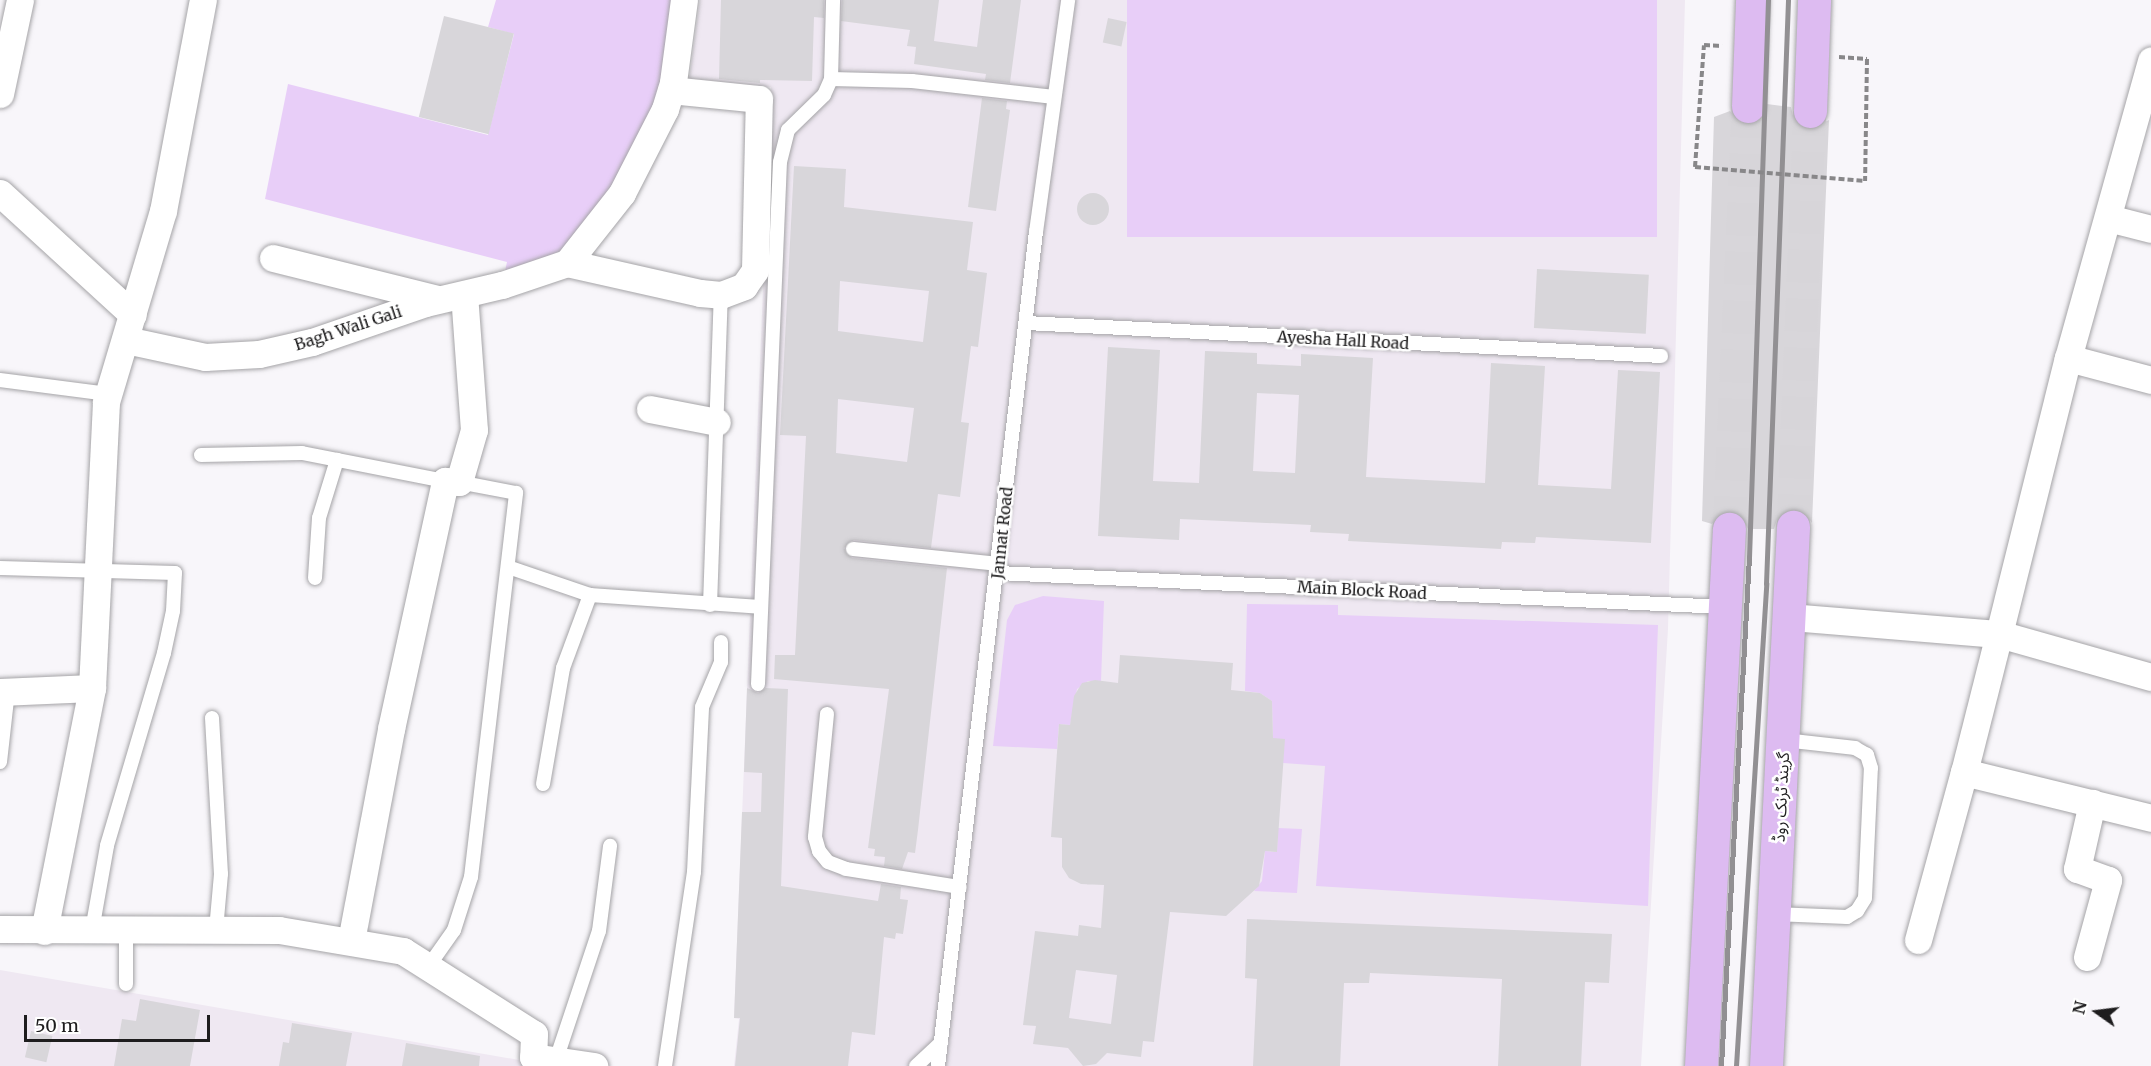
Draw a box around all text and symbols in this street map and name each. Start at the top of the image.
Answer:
street label: Bagh Wali Gali [292,302,404,354]
street label: Ayesha Hall Road [1276,327,1410,353]
street label: Jannat Road [988,486,1016,580]
street label: Main Block Road [1297,577,1427,603]
street label: گرینڈ ٹرنک روڈ [1769,752,1793,842]
north arrow [2067,982,2127,1042]
text: N [2068,999,2091,1016]
scale bar [27,1003,213,1041]
text: 50 m [35,1014,79,1037]

